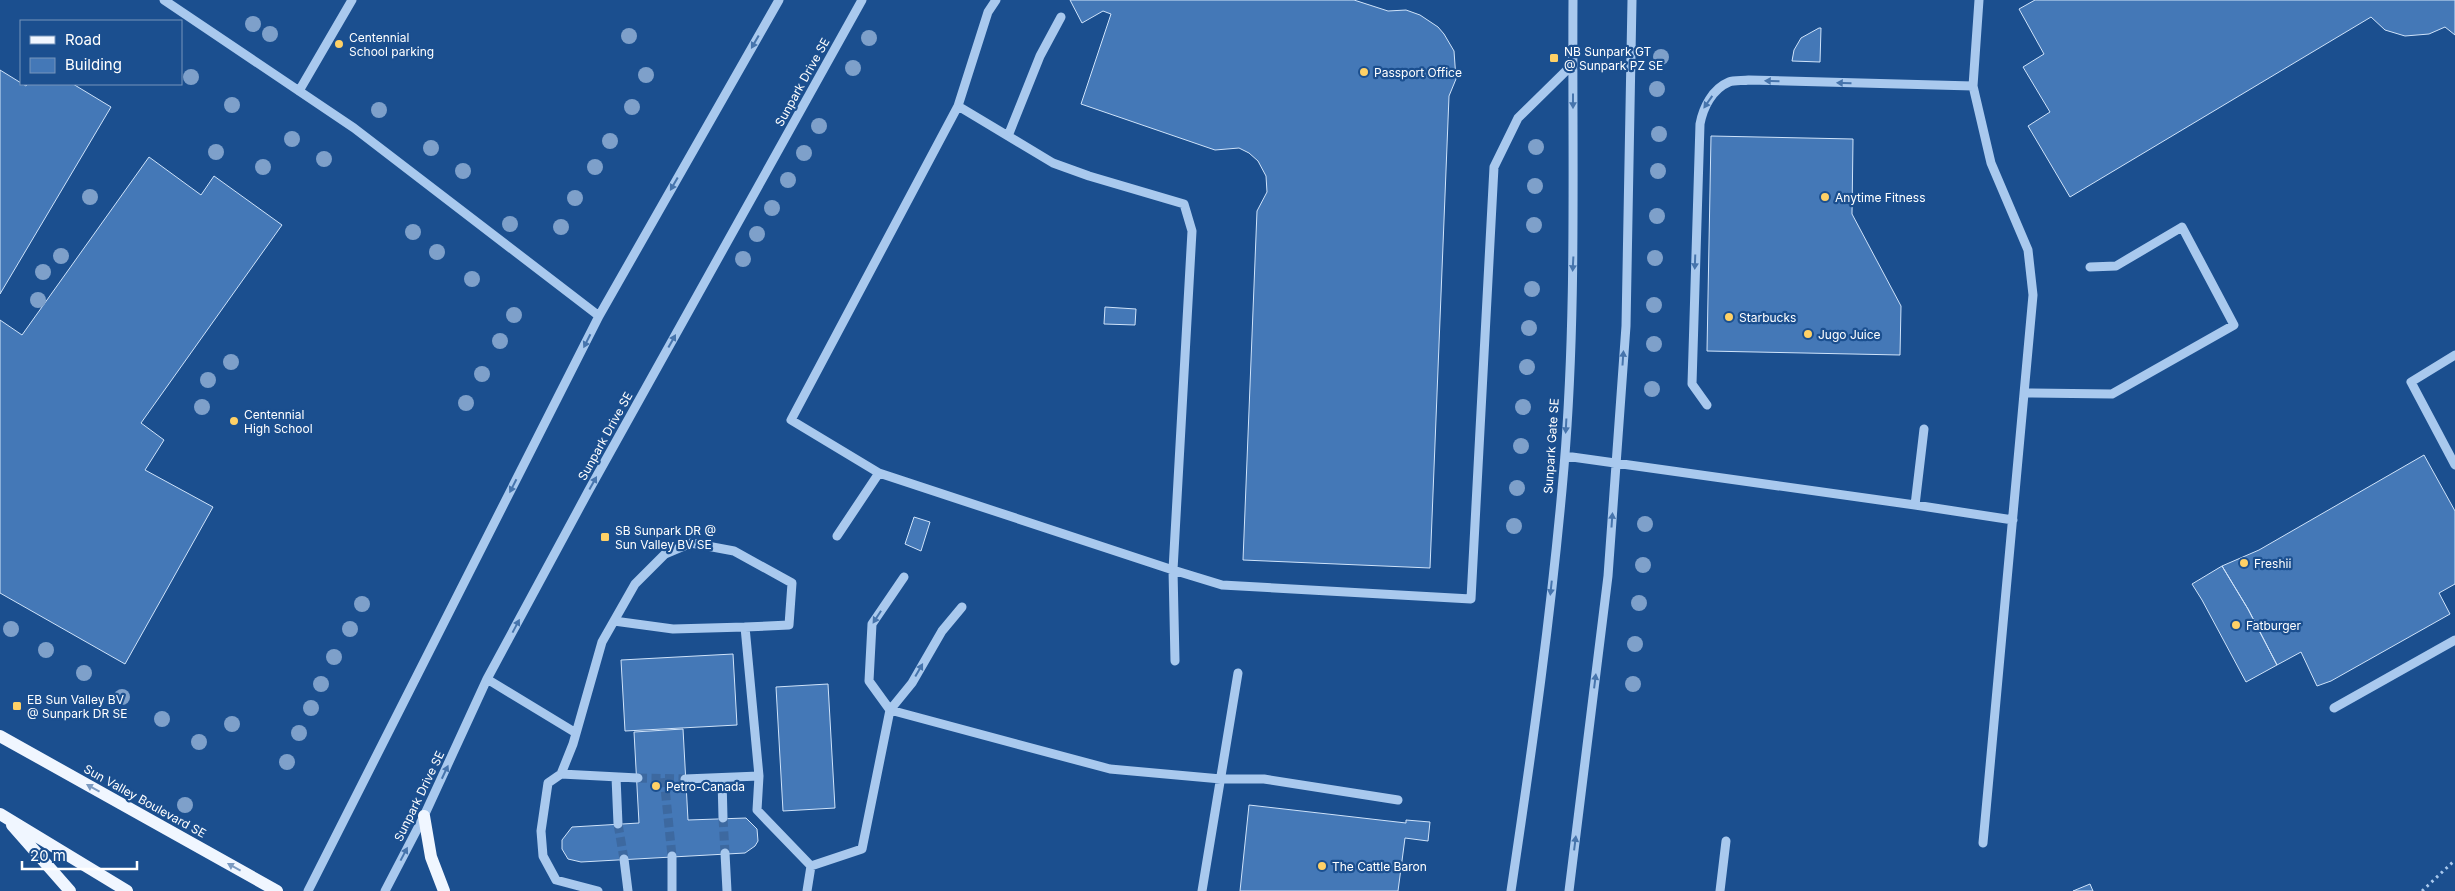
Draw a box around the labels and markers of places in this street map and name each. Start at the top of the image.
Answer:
place label: Centennial School parking [349,30,434,59]
marker: Centennial School parking [333,38,345,50]
place label: NB Sunpark GT @ Sunpark PZ SE [1564,44,1663,73]
marker: NB Sunpark GT @ Sunpark PZ SE [1548,52,1560,64]
place label: Passport Office [1374,65,1462,80]
marker: Passport Office [1358,66,1370,78]
place label: Anytime Fitness [1835,190,1926,205]
marker: Anytime Fitness [1819,191,1831,203]
place label: Starbucks [1739,310,1796,325]
marker: Starbucks [1723,311,1735,323]
place label: Jugo Juice [1818,327,1881,342]
marker: Jugo Juice [1802,328,1814,340]
place label: Centennial High School [244,407,313,436]
marker: Centennial High School [228,415,240,427]
place label: SB Sunpark DR @ Sun Valley BV SE [615,523,716,552]
marker: SB Sunpark DR @ Sun Valley BV SE [599,531,611,543]
place label: Freshii [2254,556,2291,571]
marker: Freshii [2238,557,2250,569]
place label: Fatburger [2246,618,2302,633]
marker: Fatburger [2230,619,2242,631]
place label: EB Sun Valley BV @ Sunpark DR SE [27,692,127,721]
marker: EB Sun Valley BV @ Sunpark DR SE [11,700,23,712]
place label: Petro-Canada [666,779,745,794]
marker: Petro-Canada [650,780,662,792]
place label: The Cattle Baron [1332,859,1427,874]
marker: The Cattle Baron [1316,860,1328,872]

